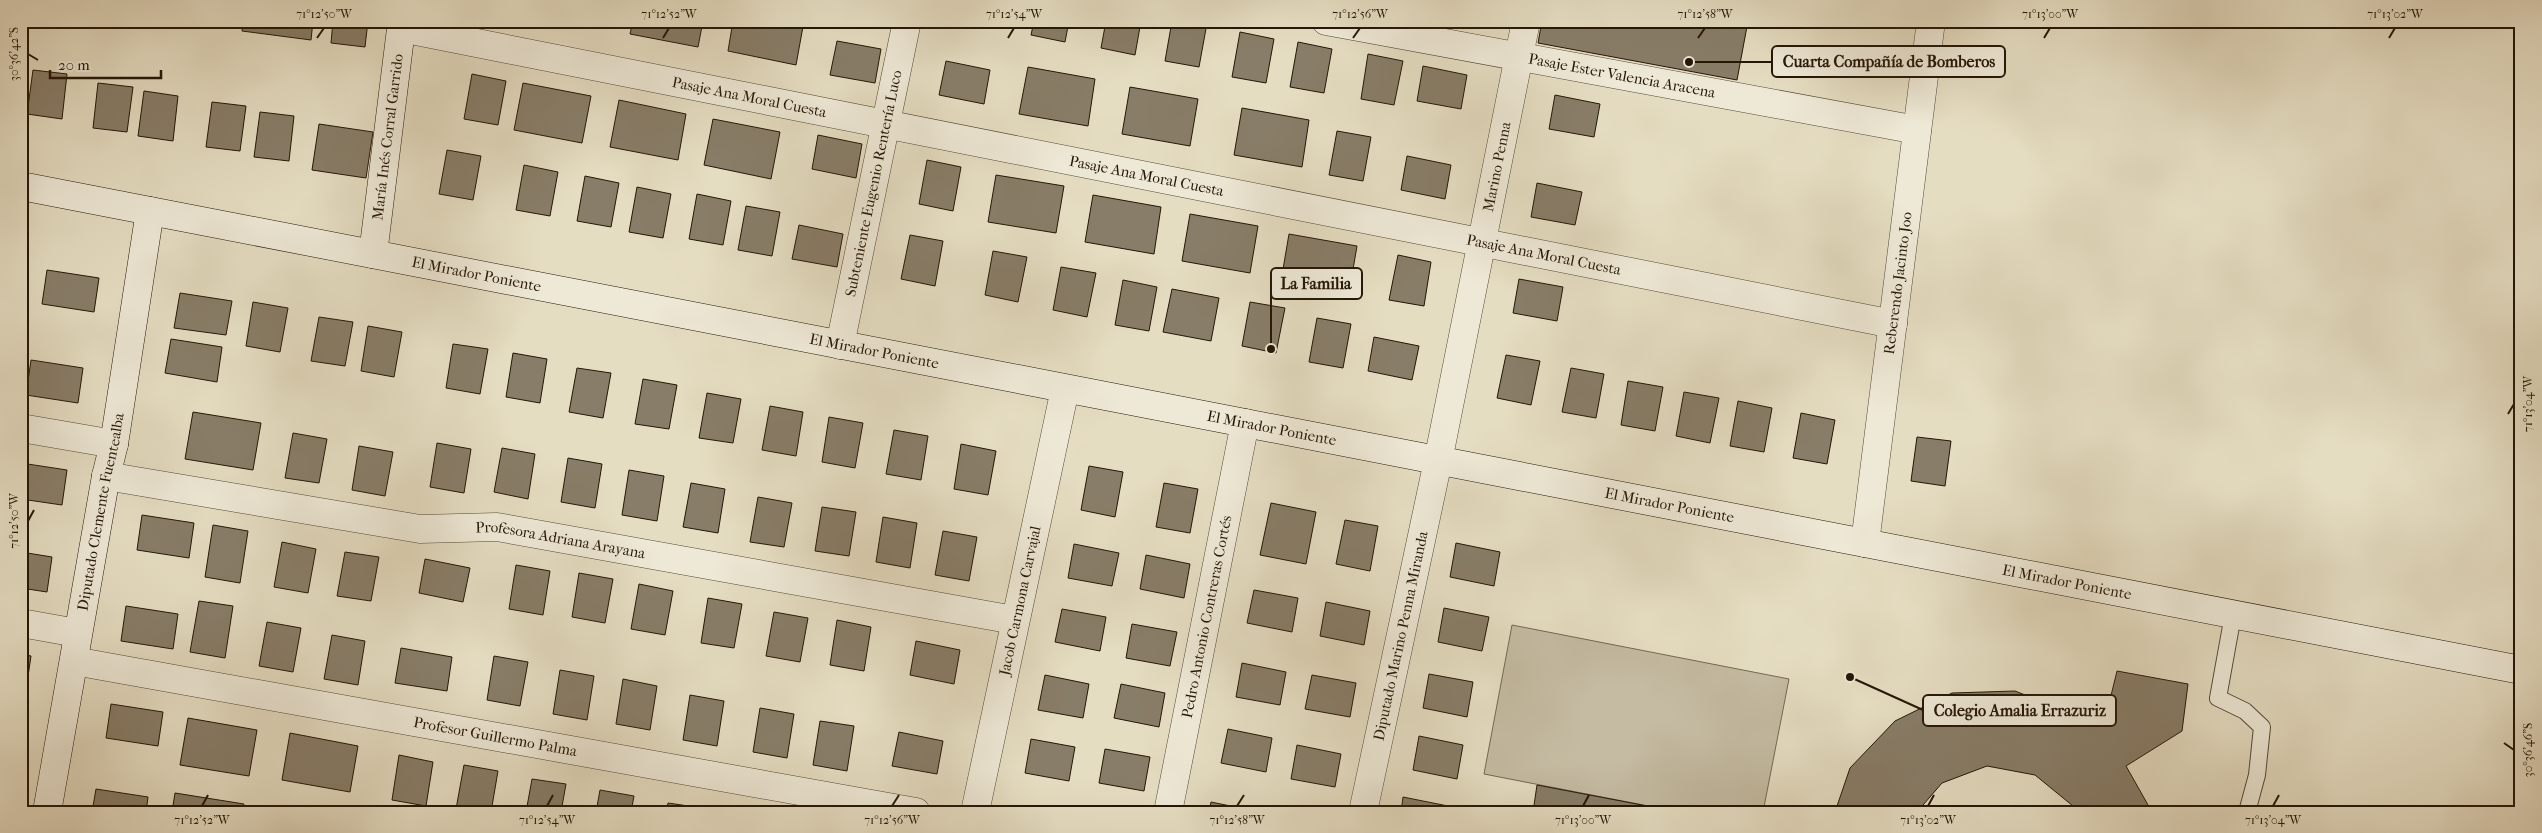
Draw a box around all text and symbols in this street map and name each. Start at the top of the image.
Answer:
text: 71°12'50"W [296,7,353,21]
text: 71°12'52"W [641,7,698,21]
text: 71°12'54"W [986,7,1043,21]
text: 71°12'56"W [1332,7,1389,21]
text: 71°12'58"W [1677,7,1734,21]
text: 71°13'00"W [2022,7,2079,21]
text: 71°13'02"W [2367,7,2424,21]
text: 30°36'42"S [7,27,21,81]
callout: Cuarta Compañía de Bomberos [1772,46,2005,77]
scale bar [50,48,161,80]
street label: Pasaje Ester Valencia Aracena [1527,50,1718,102]
street label: María Inés Corral Garrido [368,52,407,221]
text: Cuarta Compañía de Bomberos [1783,52,1995,72]
text: 20 m [58,56,90,74]
street label: Subteniente Eugenio Rentería Luco [841,68,906,298]
street label: Pasaje Ana Moral Cuesta [670,73,829,121]
street label: Marino Penna [1479,119,1515,213]
street label: Pasaje Ana Moral Cuesta [1068,152,1226,200]
street label: Reberendo Jacinto Joo [1880,210,1916,355]
street label: Pasaje Ana Moral Cuesta [1465,231,1624,279]
street label: El Mirador Poniente [410,253,543,296]
callout: La Familia [1271,268,1362,299]
text: La Familia [1281,274,1352,293]
street label: El Mirador Poniente [808,330,941,373]
text: 71°13'04"W [2521,375,2535,432]
street label: El Mirador Poniente [1206,407,1339,450]
street label: Diputado Clemente Fuentealba [74,411,128,612]
street label: El Mirador Poniente [1603,484,1736,527]
text: 71°12'50"W [7,492,21,549]
street label: Pedro Antonio Contreras Cortés [1178,513,1236,720]
street label: Profesora Adriana Arayana [475,518,648,563]
street label: Jacob Carmona Carvajal [995,524,1045,678]
street label: Diputado Marino Penna Miranda [1369,529,1432,742]
street label: El Mirador Poniente [2001,561,2134,604]
callout: Colegio Amalia Errazuriz [1923,695,2116,726]
text: Colegio Amalia Errazuriz [1934,701,2107,721]
street label: Profesor Guillermo Palma [412,713,580,760]
text: 30°36'46"S [2521,723,2535,777]
text: 71°12'52"W [174,813,231,827]
text: 71°12'54"W [519,813,576,827]
text: 71°12'56"W [864,813,921,827]
text: 71°12'58"W [1209,813,1266,827]
text: 71°13'00"W [1555,813,1612,827]
text: 71°13'02"W [1900,813,1957,827]
text: 71°13'04"W [2245,813,2302,827]

